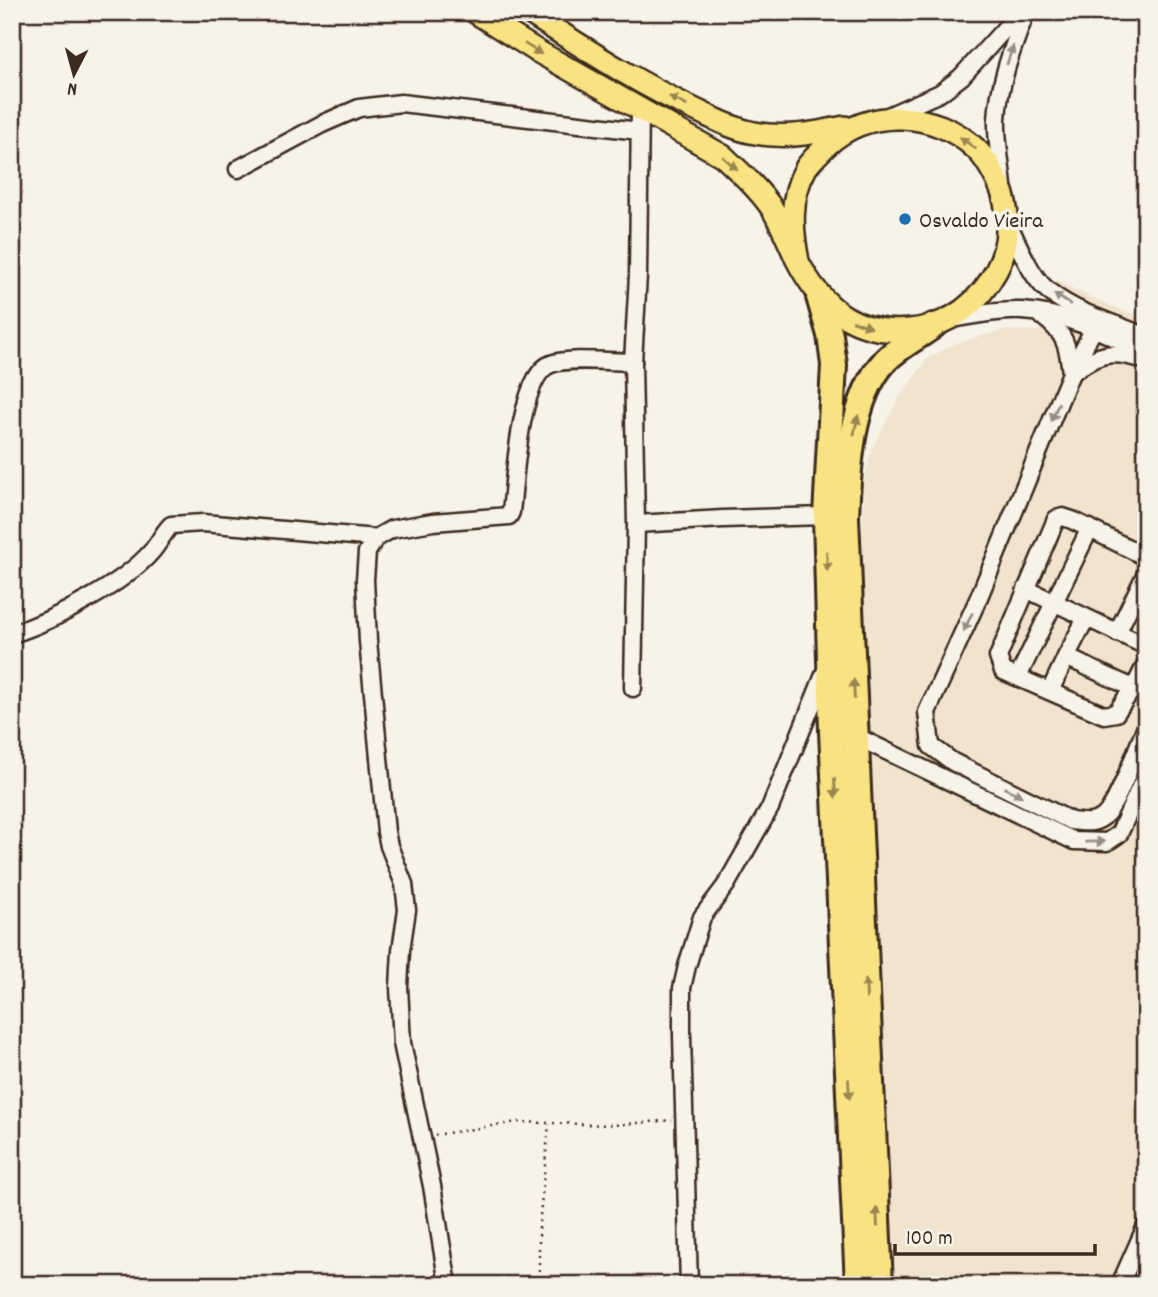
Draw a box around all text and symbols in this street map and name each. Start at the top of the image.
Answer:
north arrow [38,38,108,108]
one-way arrow [524,42,543,55]
one-way arrow [1006,45,1016,66]
text: N [67,74,79,101]
one-way arrow [668,96,688,107]
one-way arrow [959,137,977,151]
one-way arrow [721,154,738,170]
place label: Osvaldo Vieira [919,206,1044,239]
marker: Osvaldo Vieira [897,211,913,227]
one-way arrow [1052,292,1071,305]
one-way arrow [851,320,872,330]
one-way arrow [1049,402,1060,423]
one-way arrow [851,414,862,436]
one-way arrow [822,550,833,572]
one-way arrow [962,612,973,632]
one-way arrow [848,677,860,699]
one-way arrow [830,777,841,799]
one-way arrow [1003,787,1023,798]
one-way arrow [1084,836,1106,848]
one-way arrow [861,978,872,1000]
one-way arrow [843,1078,854,1100]
one-way arrow [871,1205,882,1227]
scale bar [895,1213,1095,1257]
text: 100 m [906,1225,953,1255]

